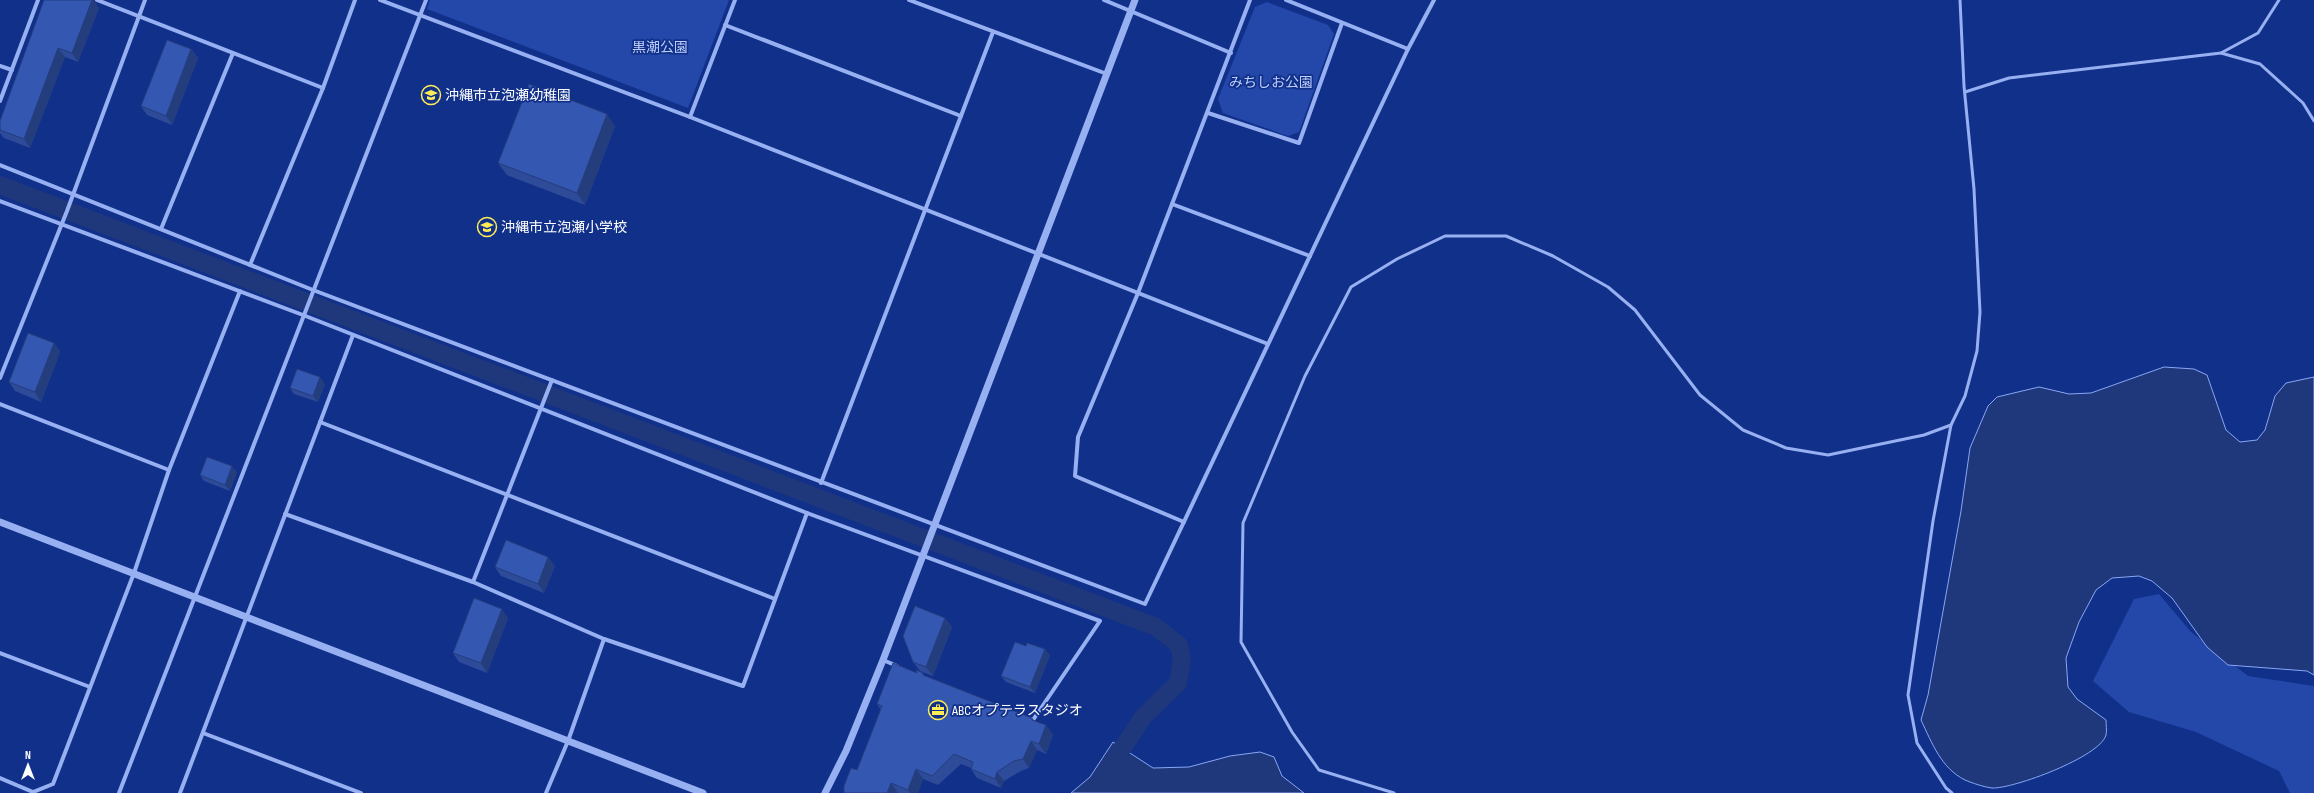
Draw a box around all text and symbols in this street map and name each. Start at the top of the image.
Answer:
park label: 黒潮公園 [632,39,688,56]
park label: みちしお公園 [1229,74,1313,91]
school or university icon: 沖縄市立泡瀬幼稚園 [420,84,442,106]
place label: 沖縄市立泡瀬幼稚園 [445,87,571,104]
school or university icon: 沖縄市立泡瀬小学校 [476,216,498,238]
place label: 沖縄市立泡瀬小学校 [501,219,627,236]
office icon: ABCオプテラスタジオ [927,699,949,721]
place label: ABCオプテラスタジオ [951,702,1083,719]
north arrow [8,745,48,785]
text: N [25,749,31,762]

